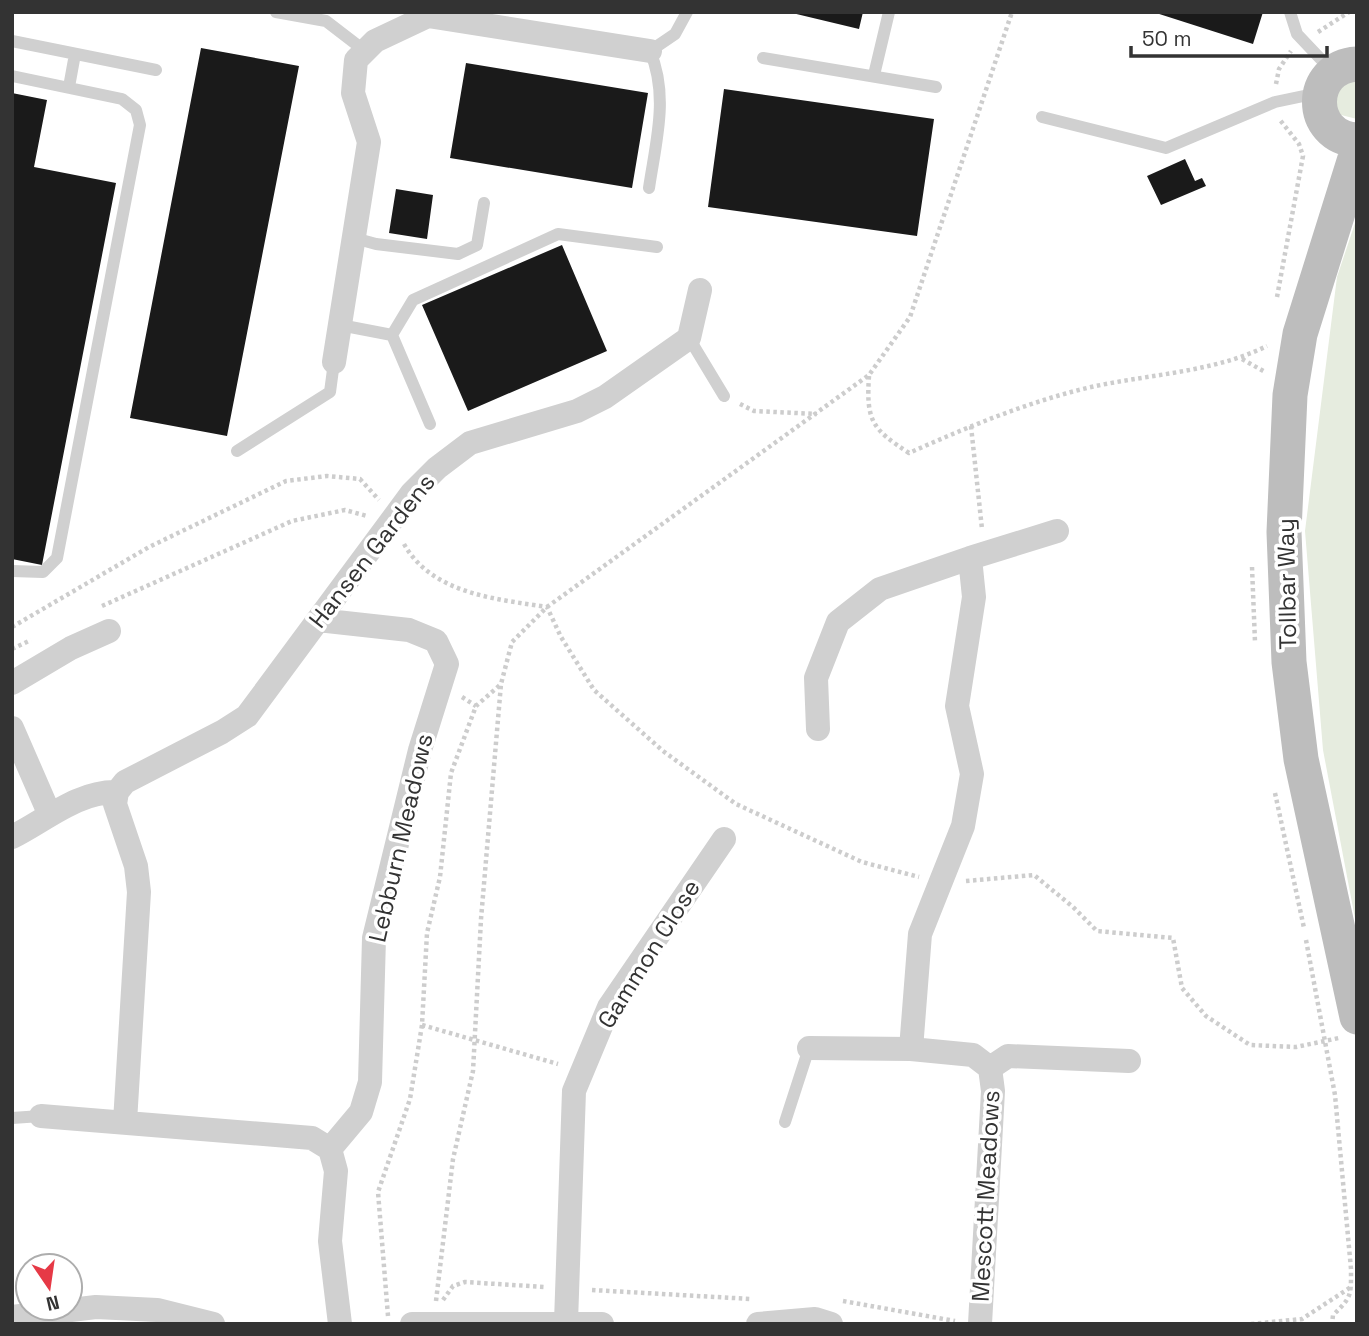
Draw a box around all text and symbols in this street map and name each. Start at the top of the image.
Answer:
scale bar [1131,14,1327,58]
text: 50 m [1142,25,1192,52]
street label: Hansen Gardens [302,467,441,634]
street label: Tollbar Way [1270,518,1303,650]
street label: Lebburn Meadows [361,731,440,945]
street label: Gammon Close [590,874,707,1034]
street label: Mescott Meadows [964,1089,1007,1303]
north arrow [14,1252,84,1322]
text: N [44,1289,62,1317]

